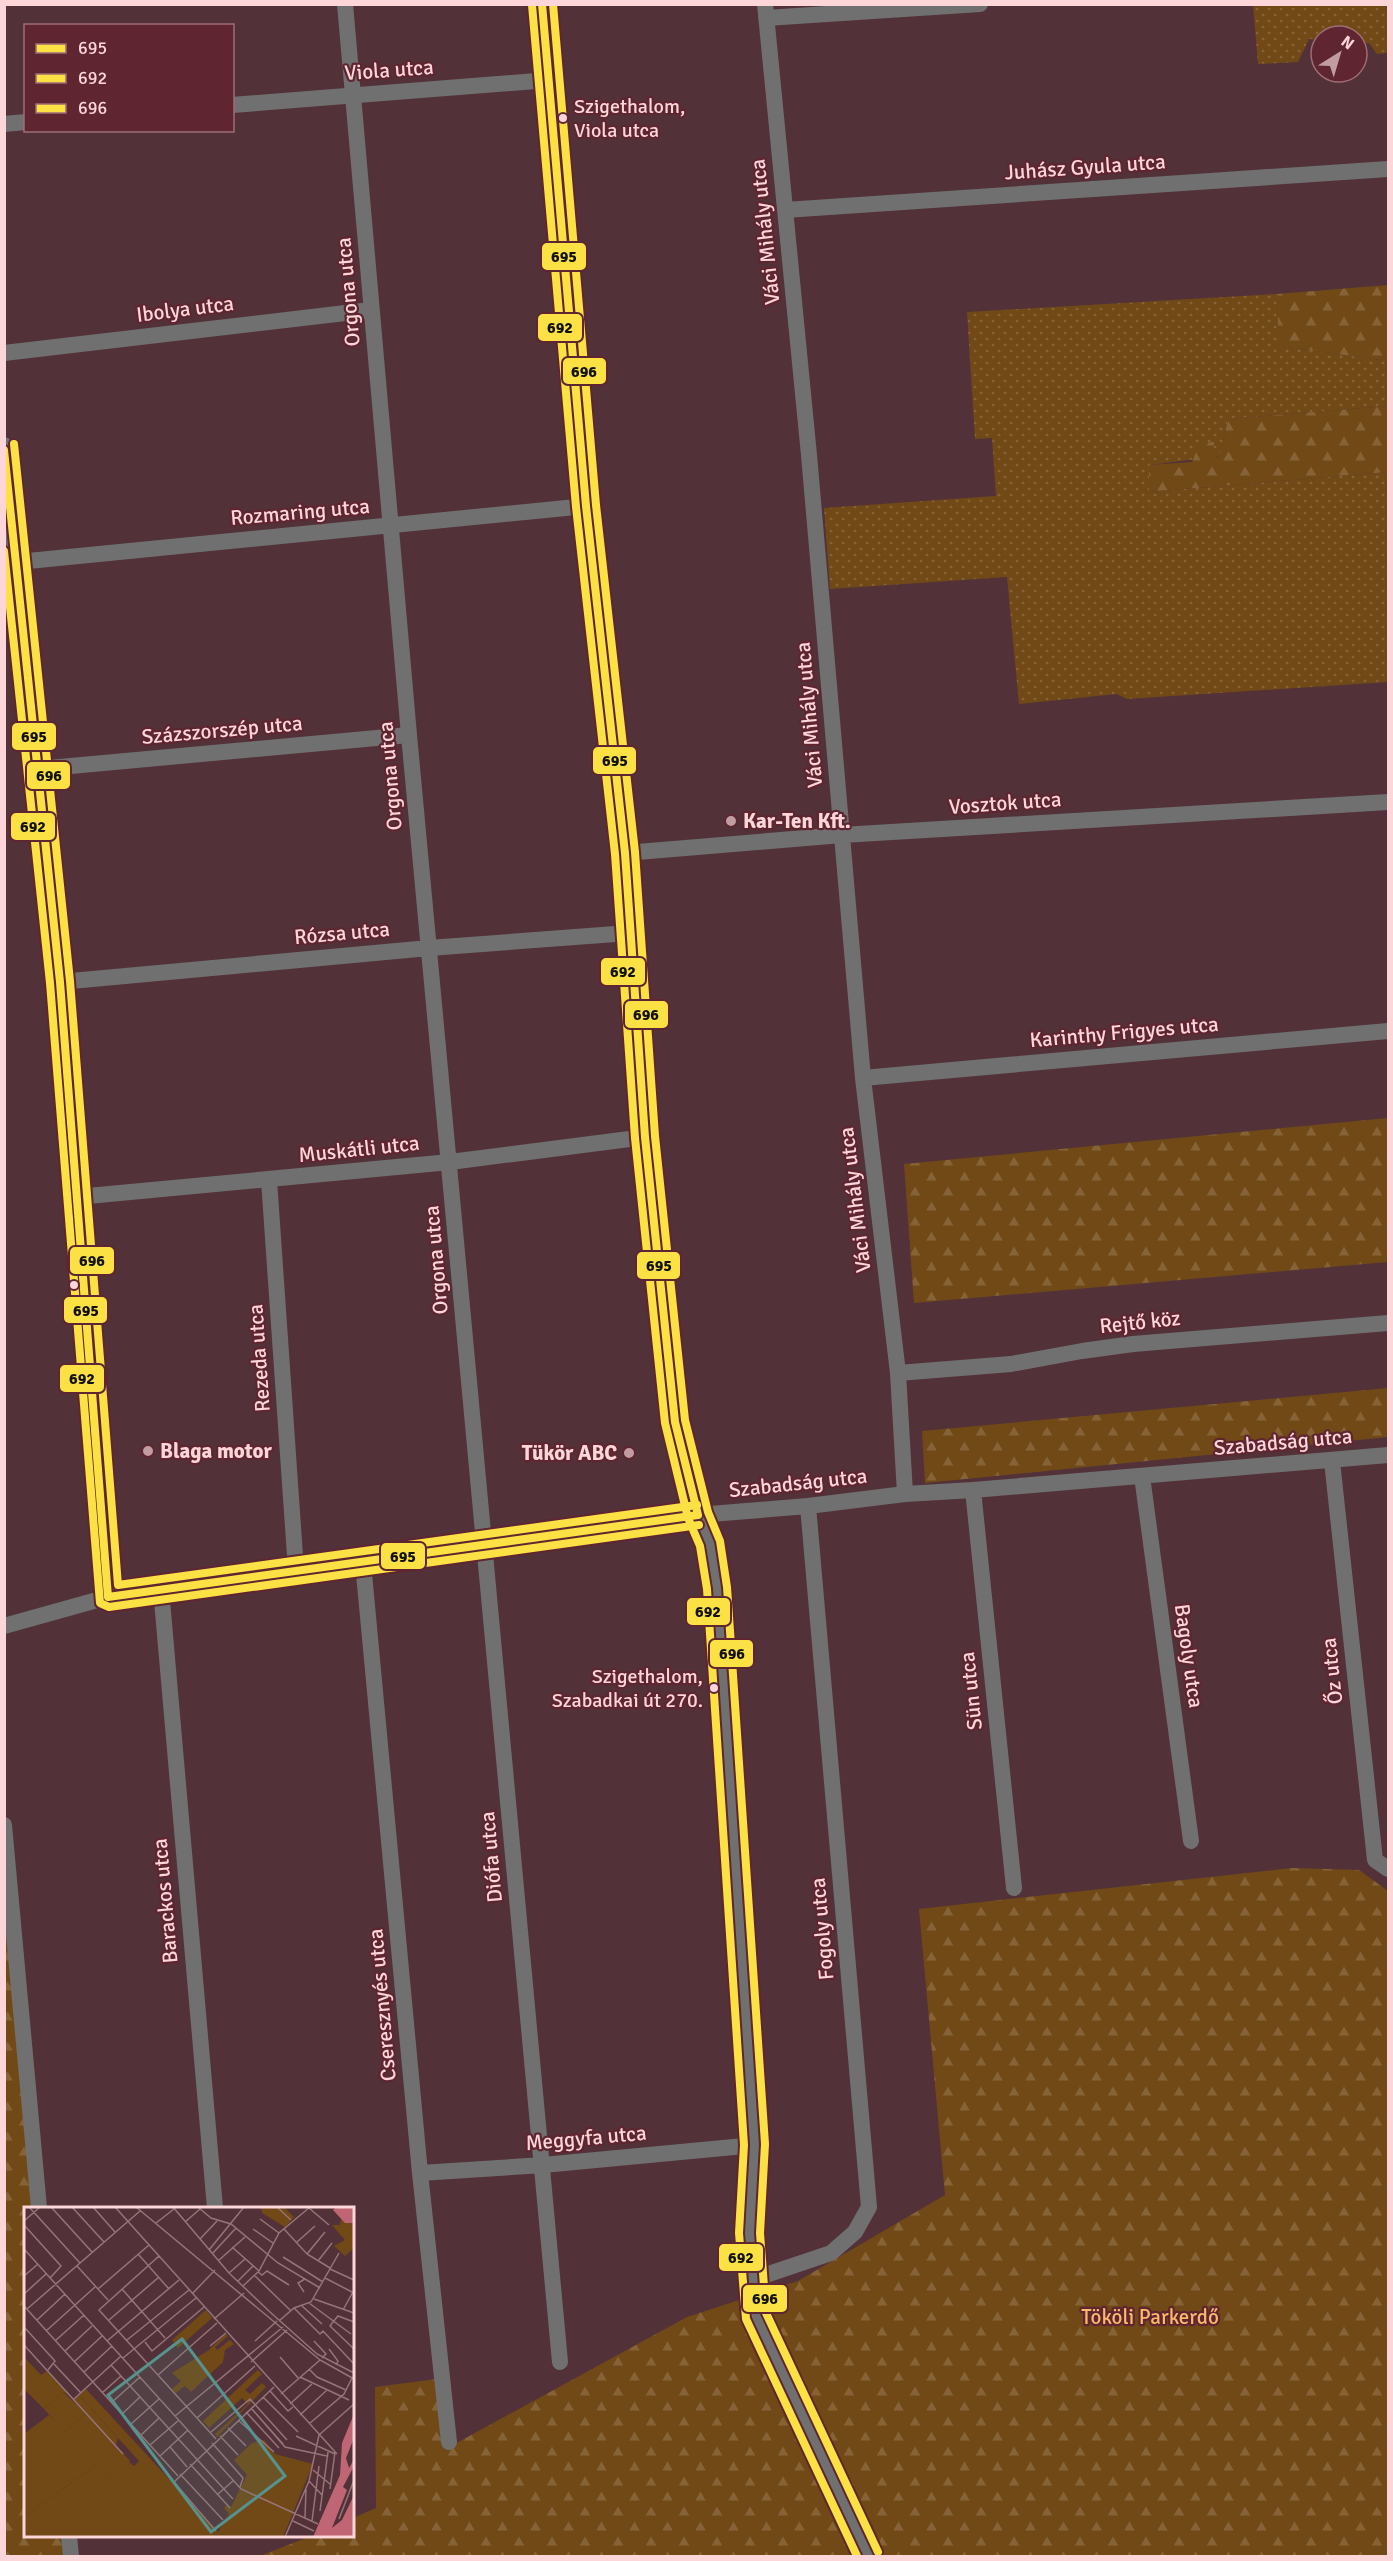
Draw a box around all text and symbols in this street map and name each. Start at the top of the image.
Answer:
legend [24,24,234,132]
north arrow [1309,24,1369,84]
text: N [1337,31,1358,54]
text: 695 [78,37,107,59]
street label: Viola utca [344,54,434,86]
text: 692 [78,67,107,89]
place label: Szigethalom, Viola utca [574,94,685,143]
text: 696 [78,97,107,119]
marker: Szigethalom, Viola utca [557,112,569,124]
street label: Juhász Gyula utca [1004,148,1166,186]
street label: Váci Mihály utca [744,158,786,306]
street label: Orgona utca [330,236,366,348]
line badge: 695 [541,242,587,271]
text: 695 [551,247,577,267]
street label: Ibolya utca [135,290,235,328]
line badge: 692 [537,313,583,342]
text: 692 [547,318,573,338]
line badge: 696 [562,357,607,385]
text: 696 [571,362,597,382]
street label: Rozmaring utca [229,493,371,531]
street label: Váci Mihály utca [790,641,828,789]
street label: Százszorszép utca [140,710,304,750]
street label: Orgona utca [372,720,408,832]
line badge: 695 [11,722,57,751]
text: 695 [21,727,47,747]
line badge: 695 [592,746,637,775]
text: 695 [602,751,628,771]
line badge: 696 [26,761,71,790]
text: 696 [36,766,62,786]
street label: Vosztok utca [948,786,1062,820]
place label: Kar-Ten Kft. [743,808,851,834]
line badge: 692 [10,812,56,841]
marker: Kar-Ten Kft. [724,814,738,828]
text: 692 [20,817,46,837]
street label: Rózsa utca [293,916,391,950]
line badge: 692 [600,957,646,986]
text: 692 [610,962,636,982]
line badge: 696 [624,1000,669,1029]
text: 696 [633,1005,659,1025]
street label: Karinthy Frigyes utca [1028,1011,1220,1053]
street label: Váci Mihály utca [833,1126,877,1274]
street label: Muskátli utca [297,1130,421,1168]
street label: Orgona utca [418,1204,454,1316]
line badge: 696 [69,1246,115,1275]
text: 696 [79,1251,105,1271]
line badge: 695 [636,1251,681,1280]
text: 695 [646,1256,672,1276]
unlabelled marker [68,1279,80,1291]
line badge: 695 [63,1296,108,1324]
text: 695 [73,1301,99,1321]
street label: Rezeda utca [242,1303,276,1413]
street label: Rejtő köz [1098,1305,1182,1339]
line badge: 692 [59,1364,105,1393]
text: 692 [69,1369,95,1389]
street label: Szabadság utca [1213,1423,1353,1461]
place label: Blaga motor [160,1438,272,1464]
place label: Tükör ABC [522,1440,617,1466]
marker: Blaga motor [141,1444,155,1458]
marker: Tükör ABC [622,1446,636,1460]
street label: Szabadság utca [728,1463,868,1503]
line badge: 695 [380,1542,426,1570]
text: 695 [390,1547,416,1567]
line badge: 692 [686,1597,731,1626]
text: 692 [695,1602,721,1622]
street label: Bagoly utca [1169,1602,1209,1710]
street label: Őz utca [1316,1636,1348,1706]
line badge: 696 [709,1639,754,1668]
text: 696 [719,1644,745,1664]
street label: Sün utca [954,1651,988,1731]
place label: Szigethalom, Szabadkai út 270. [552,1664,703,1713]
marker: Szigethalom, Szabadkai út 270. [708,1682,720,1694]
street label: Diófa utca [474,1810,508,1904]
street label: Barackos utca [147,1837,183,1965]
street label: Fogoly utca [805,1877,839,1981]
street label: Cseresznyés utca [362,1928,402,2082]
street label: Meggyfa utca [524,2120,648,2156]
inset map [24,2207,354,2537]
line badge: 692 [718,2243,764,2272]
text: 692 [728,2248,754,2268]
line badge: 696 [742,2284,788,2313]
text: 696 [752,2289,778,2309]
park label: Tököli Parkerdő [1081,2304,1219,2330]

